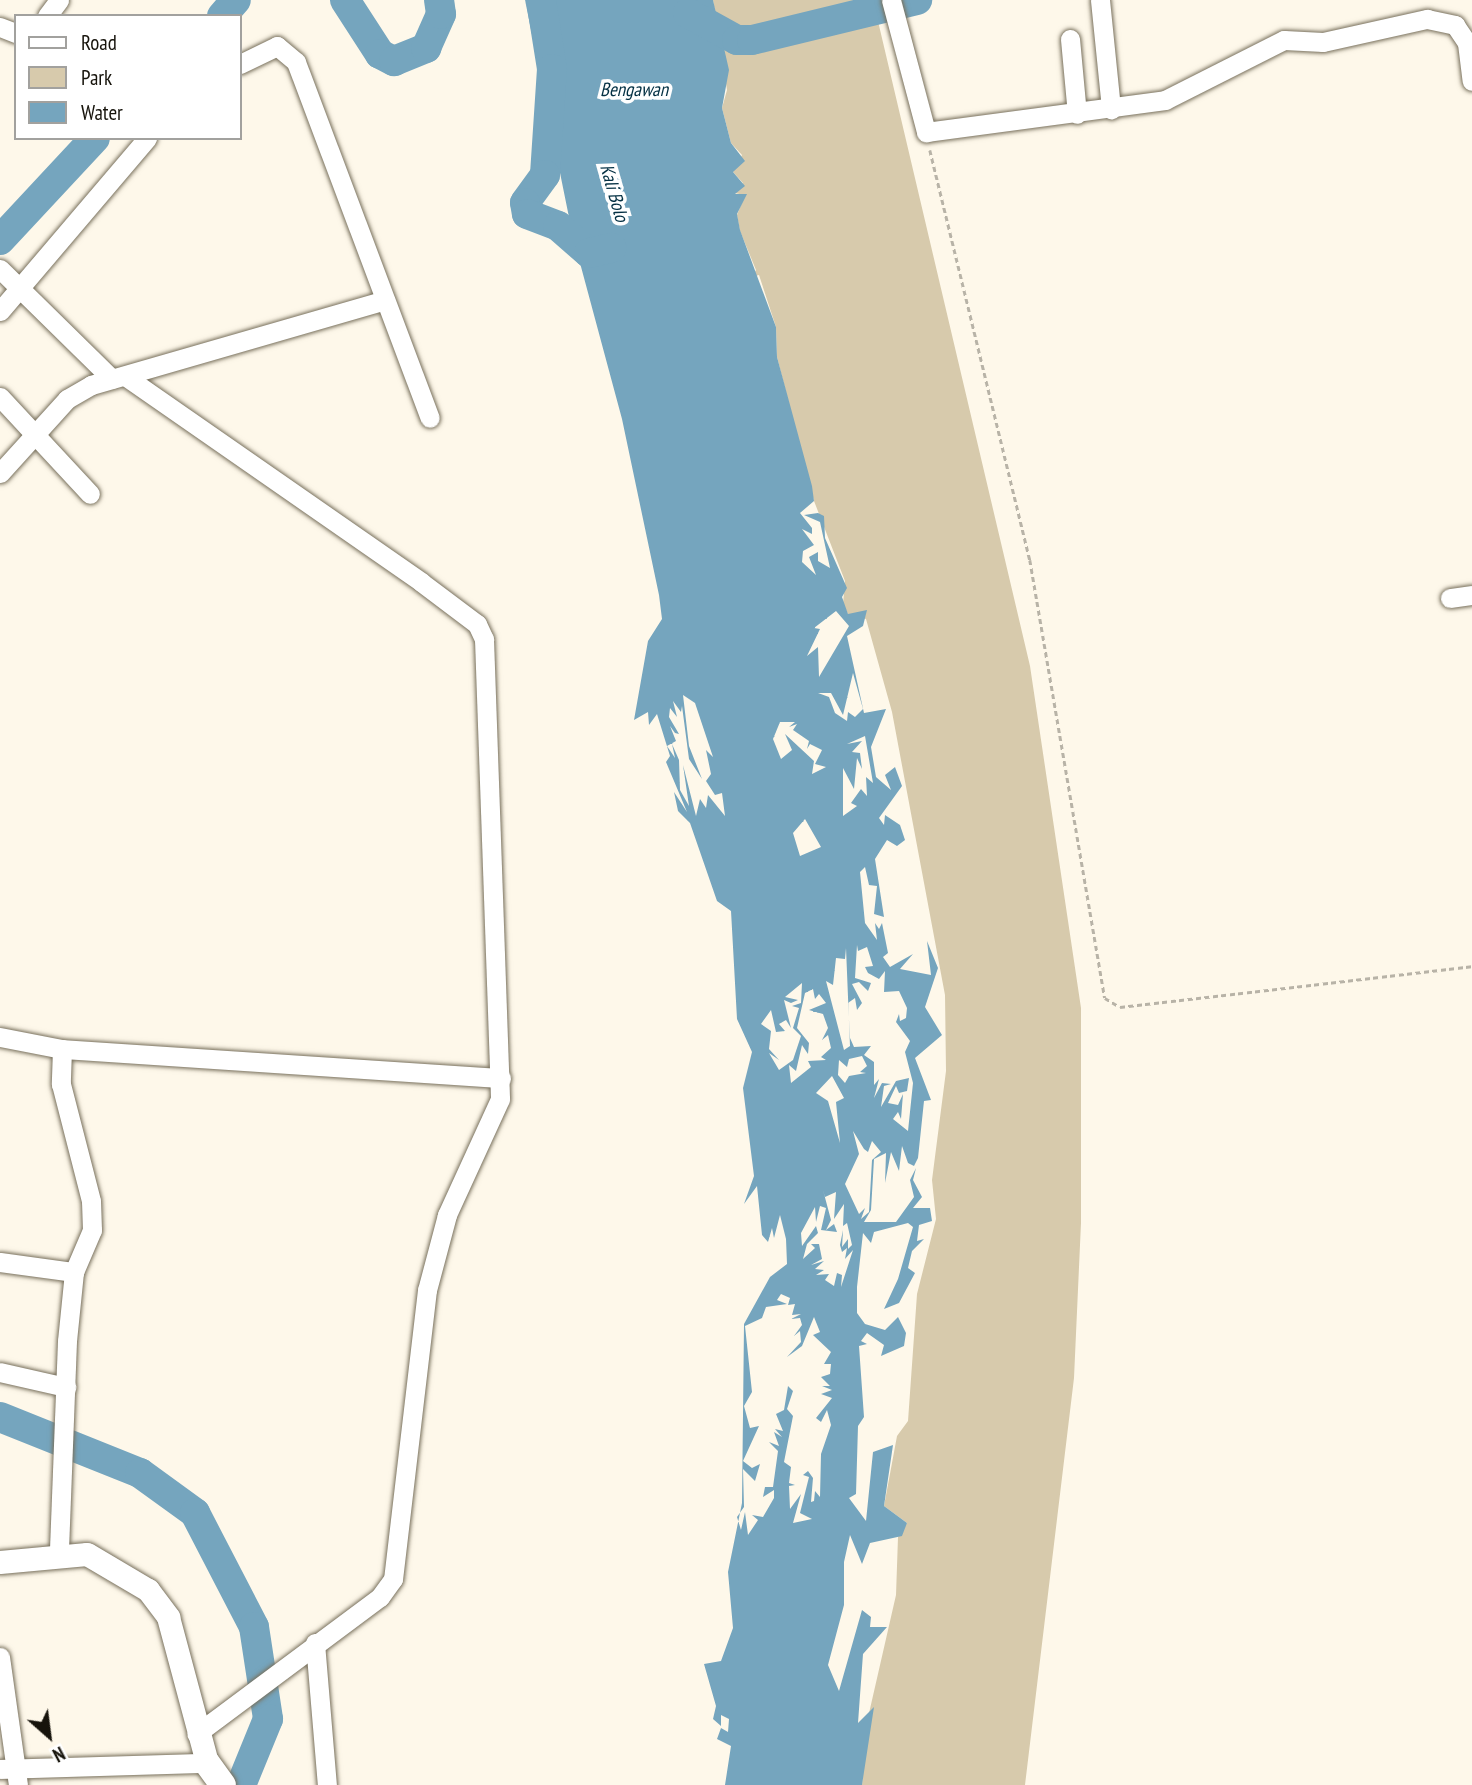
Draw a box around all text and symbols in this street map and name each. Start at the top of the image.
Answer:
legend [14,14,242,140]
text: Road [81,29,117,56]
text: Park [81,64,112,91]
water label: Bengawan [600,79,668,101]
text: Water [81,99,123,126]
water label: Kali Bolo [595,162,633,224]
north arrow [14,1701,84,1771]
text: N [49,1742,69,1768]

